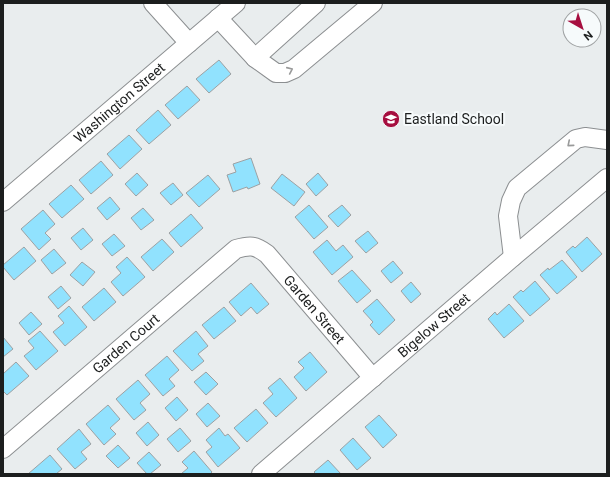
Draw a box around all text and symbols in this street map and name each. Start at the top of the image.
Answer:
north arrow [562,8,602,48]
text: N [581,28,595,43]
street label: Washington Street [71,59,168,146]
one-way arrow [286,67,293,75]
school or university icon: Eastland School [381,109,401,129]
place label: Eastland School [404,111,504,127]
one-way arrow [567,139,575,146]
street label: Garden Street [280,272,348,347]
street label: Bigelow Street [395,290,473,361]
street label: Garden Court [89,310,163,377]

